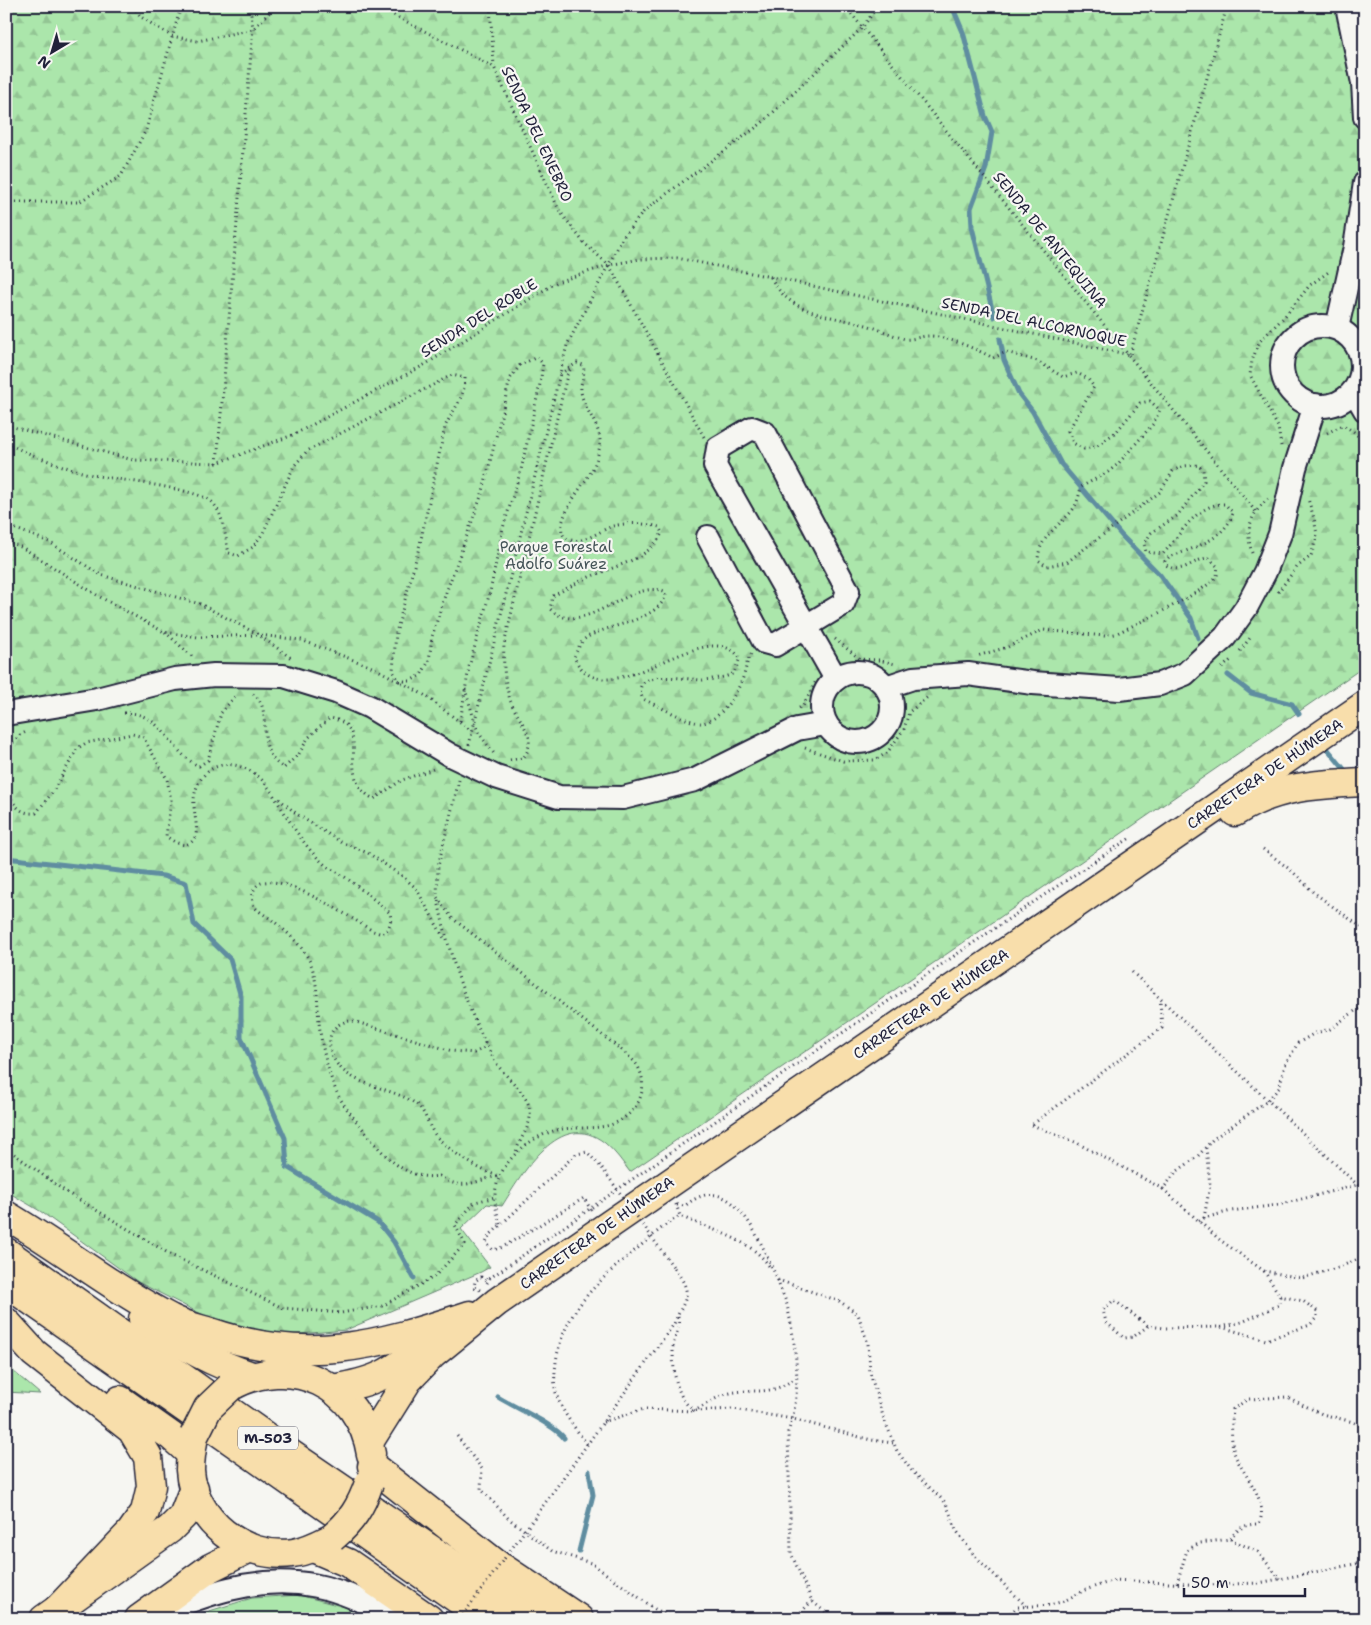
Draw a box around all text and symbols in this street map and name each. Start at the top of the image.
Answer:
north arrow [28,28,78,78]
text: N [34,52,54,73]
street label: SENDA DEL ENEBRO [497,63,577,205]
street label: SENDA DE ANTEQUINA [989,168,1111,312]
street label: SENDA DEL ROBLE [417,274,541,362]
street label: SENDA DEL ALCORNOQUE [940,293,1128,351]
park label: Parque Forestal Adolfo Suárez [500,537,613,574]
street label: CARRETERA DE HÚMERA [1182,713,1347,834]
street label: CARRETERA DE HÚMERA [848,943,1013,1064]
street label: CARRETERA DE HÚMERA [515,1171,678,1294]
road number: M-503 [238,1426,298,1450]
scale bar [1184,1565,1305,1597]
text: 50 m [1191,1573,1229,1593]

